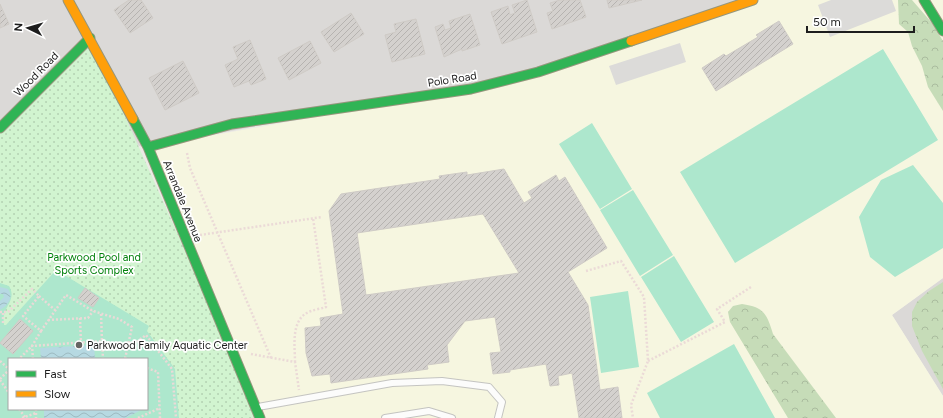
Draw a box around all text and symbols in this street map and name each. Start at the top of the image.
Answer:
north arrow [8,8,48,48]
scale bar [807,8,914,34]
text: 50 m [813,15,841,29]
text: N [12,22,25,32]
street label: Wood Road [11,49,61,99]
street label: Polo Road [427,69,478,90]
street label: Arrandale Avenue [160,158,205,244]
park label: Parkwood Pool and Sports Complex [47,251,141,277]
place label: Parkwood Family Aquatic Center [87,339,248,352]
marker: Parkwood Family Aquatic Center [74,340,84,350]
legend [8,358,148,410]
text: Fast [44,367,67,381]
text: Slow [44,387,71,401]

